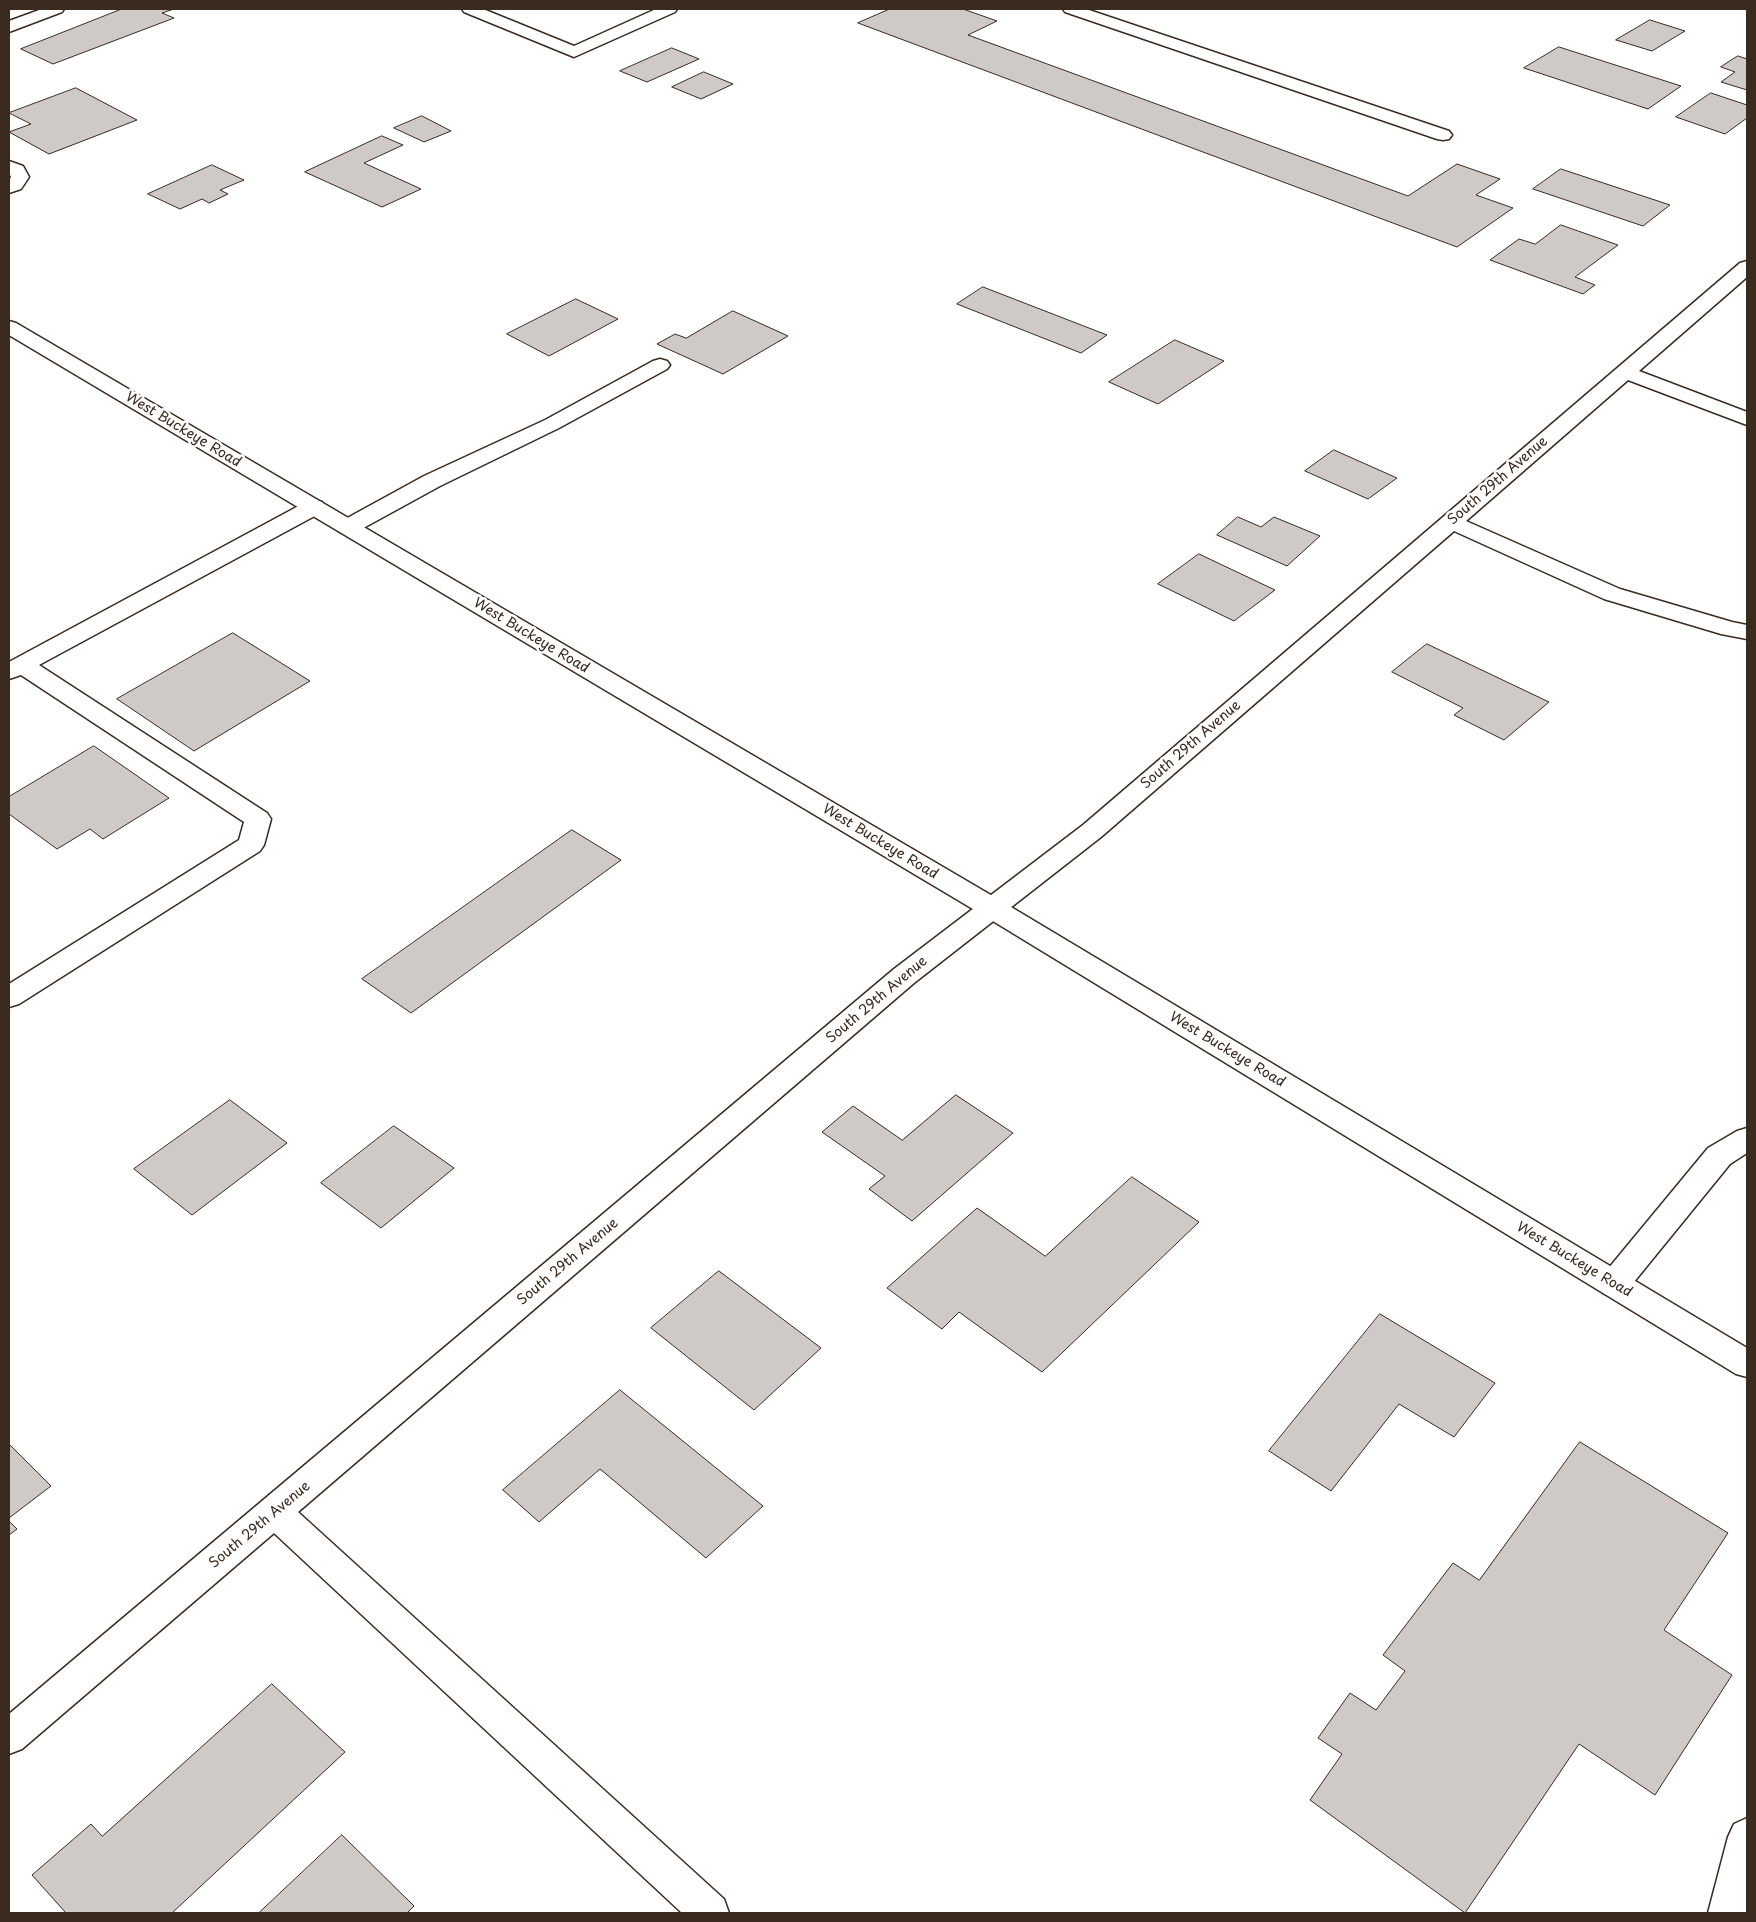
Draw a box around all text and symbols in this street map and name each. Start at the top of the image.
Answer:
street label: West Buckeye Road [122,389,244,471]
street label: South 29th Avenue [1445,433,1551,529]
street label: West Buckeye Road [470,595,592,677]
street label: South 29th Avenue [1138,697,1244,793]
street label: West Buckeye Road [819,801,941,883]
street label: South 29th Avenue [823,953,931,1047]
street label: West Buckeye Road [1166,1009,1288,1091]
street label: South 29th Avenue [514,1215,622,1309]
street label: West Buckeye Road [1513,1219,1635,1301]
street label: South 29th Avenue [206,1478,314,1572]

